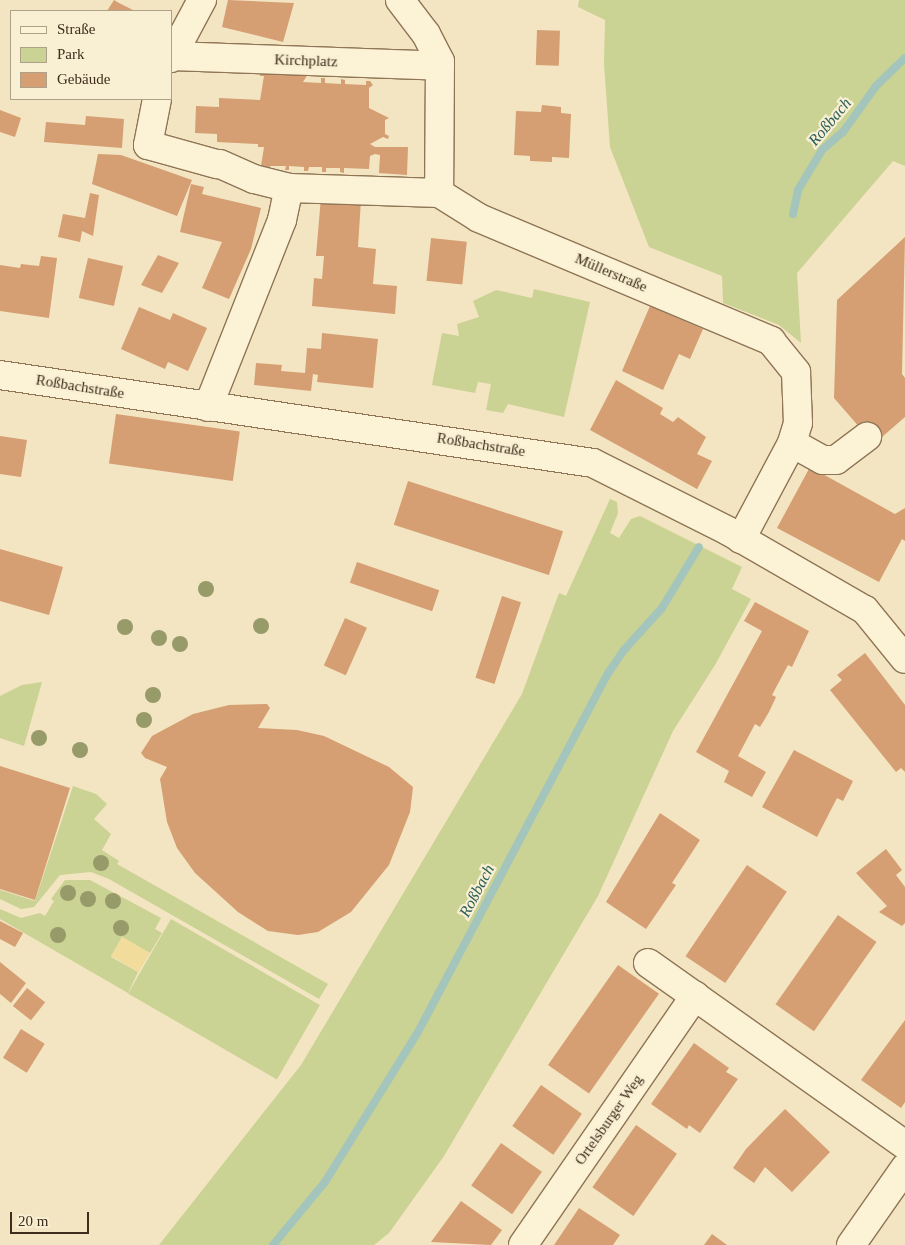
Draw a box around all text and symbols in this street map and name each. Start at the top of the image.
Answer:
legend [10,10,172,100]
text: Straße [57,21,95,37]
text: Park [57,46,85,62]
street label: Kirchplatz [274,51,338,71]
text: Gebäude [57,71,110,87]
water label: Roßbach [804,94,856,150]
street label: Müllerstraße [572,250,650,296]
street label: Roßbachstraße [35,371,125,403]
street label: Roßbachstraße [436,429,526,461]
water label: Roßbach [455,861,499,921]
street label: Ortelsburger Weg [571,1071,647,1169]
scale bar [12,1202,91,1234]
text: 20 m [18,1213,48,1229]

